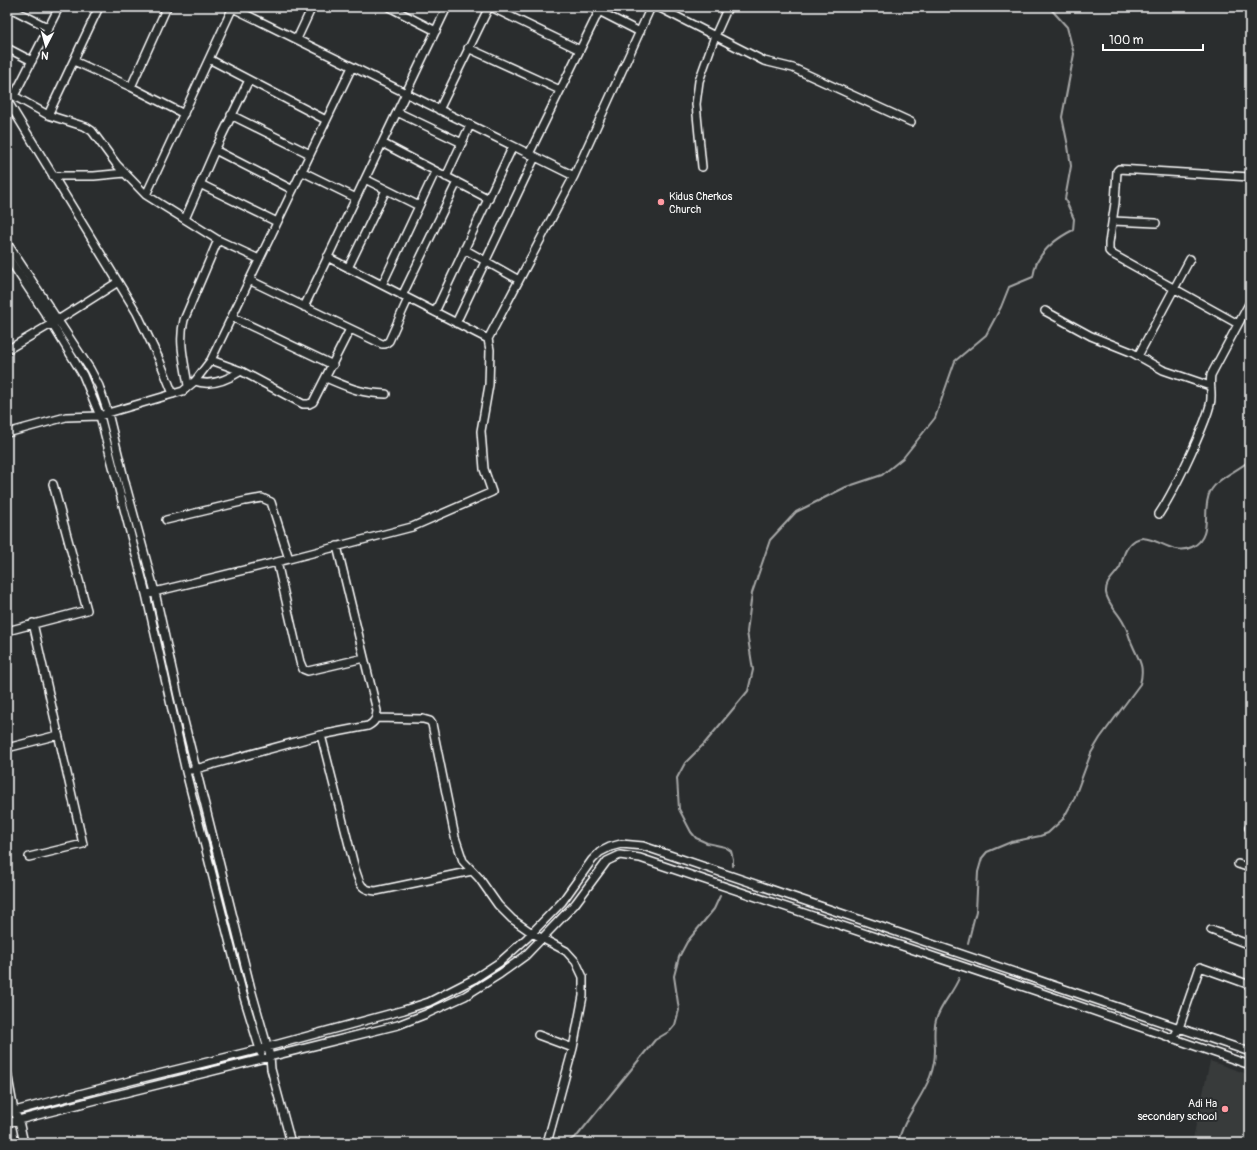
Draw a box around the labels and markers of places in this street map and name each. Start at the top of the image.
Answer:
place label: Kidus Cherkos Church [669,190,733,216]
marker: Kidus Cherkos Church [656,197,666,207]
place label: Adi Ha secondary school [1137,1097,1217,1123]
marker: Adi Ha secondary school [1220,1104,1230,1114]

